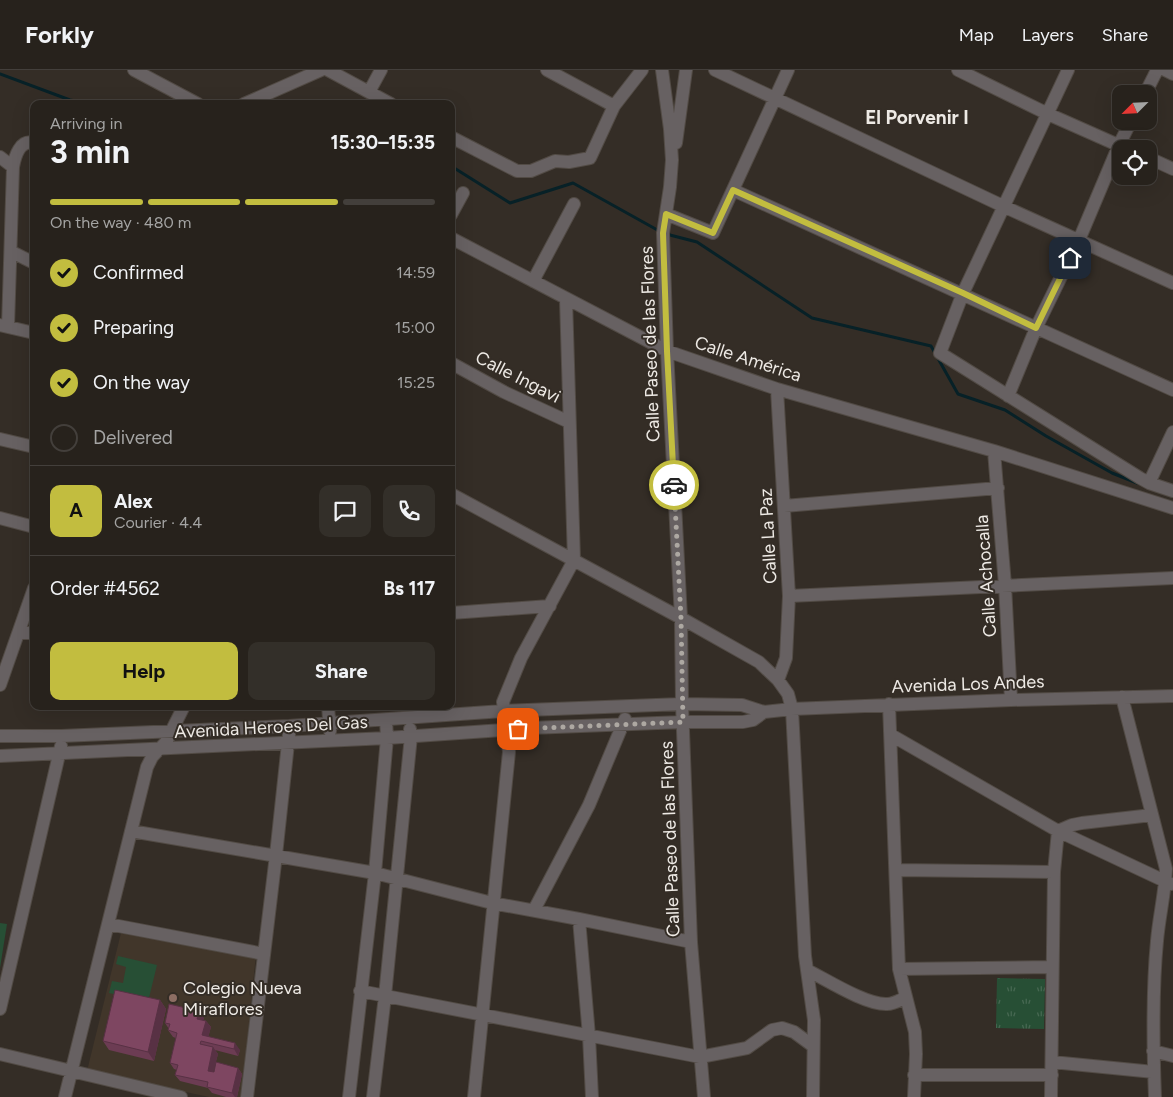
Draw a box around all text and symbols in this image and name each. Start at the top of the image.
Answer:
text: Forkly [25,20,94,49]
text: Map [959,24,994,46]
text: Layers [1022,24,1074,46]
text: Share [1102,24,1148,46]
north arrow [1112,85,1158,130]
map controls [1112,85,1157,185]
district label: El Porvenir I [865,106,969,129]
text: Arriving in [50,114,122,133]
text: 15:30–15:35 [331,131,435,154]
text: 3 min [50,133,130,171]
button: locate [1112,140,1157,185]
text: On the way · 480 m [50,213,191,232]
pin [1049,237,1091,279]
icon: home [1056,244,1084,272]
street label: Calle Paseo de las Flores [636,246,664,442]
icon: check [50,259,78,287]
text: Confirmed [93,261,184,284]
text: 14:59 [396,263,435,282]
icon: check [50,314,78,342]
text: Preparing [93,316,174,339]
text: 15:00 [395,318,435,337]
street label: Calle América [692,331,804,387]
street label: Calle Ingavi [472,346,564,408]
icon: check [50,369,78,397]
text: On the way [93,371,190,394]
text: 15:25 [397,373,435,392]
text: Delivered [93,426,173,449]
courier [649,460,699,510]
icon: car [660,471,688,499]
button: chat [319,485,371,537]
button: phone [383,485,435,537]
street label: Calle La Paz [755,488,781,584]
text: Alex [114,490,153,513]
text: A [69,499,83,522]
text: Courier · 4.4 [114,513,202,532]
street label: Calle Achocalla [971,514,1001,638]
text: Order #4562 [50,577,160,600]
text: Bs 117 [383,577,435,600]
button: Help [50,642,238,700]
button: Share [248,642,435,700]
street label: Avenida Los Andes [891,670,1045,698]
pin [497,708,539,750]
street label: Avenida Heroes Del Gas [174,711,368,743]
icon: bag [504,715,532,743]
street label: Calle Paseo de las Flores [656,741,684,937]
place label: Colegio Nueva Miraflores [183,977,302,1020]
marker: Colegio Nueva Miraflores [167,992,179,1004]

